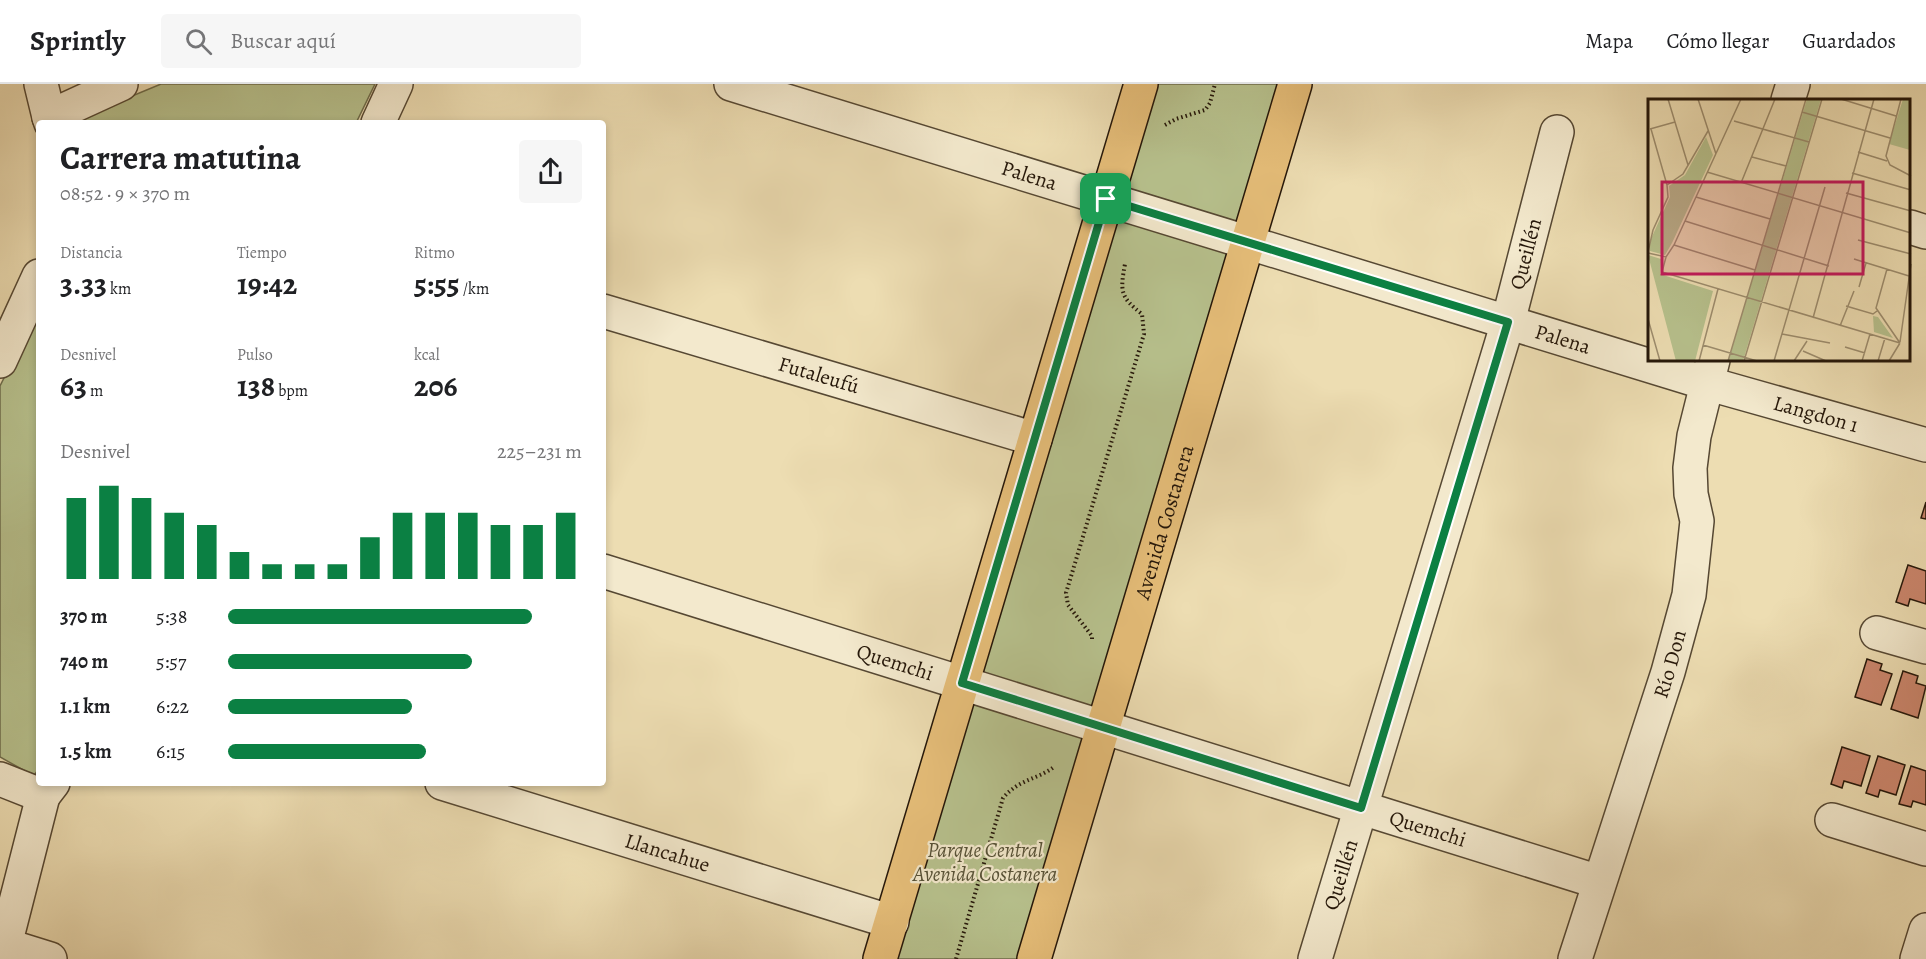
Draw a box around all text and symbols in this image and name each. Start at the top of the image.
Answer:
search box [161,14,581,68]
text: Sprintly [30,22,125,60]
icon: search [182,25,215,58]
text: Buscar aquí [230,26,336,56]
text: Mapa [1585,27,1633,55]
text: Cómo llegar [1666,27,1769,55]
text: Guardados [1802,27,1896,55]
inset map [1648,99,1911,362]
text: Carrera matutina [60,135,301,180]
button: share [519,140,582,203]
street label: Palena [998,154,1061,197]
pin [1080,173,1131,224]
text: 08:52 · 9 × 370 m [60,180,190,207]
icon: arrive [1089,182,1122,215]
street label: Queillén [1503,215,1548,292]
text: Distancia [60,242,122,264]
text: Tiempo [237,242,287,264]
text: Ritmo [414,242,455,264]
text: 3.33 [60,264,107,304]
text: 19:42 [237,264,297,304]
text: 5:55 [414,264,460,304]
text: km [107,278,131,300]
text: /km [460,278,489,300]
street label: Palena [1532,317,1594,361]
text: Desnivel [60,344,116,366]
text: Pulso [237,344,273,366]
text: kcal [414,344,440,366]
street label: Futaleufú [775,350,863,400]
text: 63 [60,366,87,406]
text: 138 [237,366,275,406]
text: 206 [414,366,458,406]
text: m [87,380,103,402]
text: bpm [275,380,308,402]
street label: Langdon 1 [1770,389,1862,439]
text: Desnivel [60,438,130,465]
text: 225–231 m [497,438,582,465]
street label: Avenida Costanera [1128,441,1201,604]
text: 370 m [60,603,107,630]
text: 5:38 [156,603,187,630]
street label: Río Don [1646,627,1693,702]
street label: Quemchi [853,637,937,687]
text: 740 m [60,648,108,675]
text: 5:57 [156,648,186,675]
text: 1.1 km [60,693,110,720]
text: 6:22 [156,693,189,720]
text: 1.5 km [60,738,112,765]
text: 6:15 [156,738,185,765]
street label: Quemchi [1386,803,1470,854]
street label: Llancahue [622,826,713,879]
park label: Parque Central Avenida Costanera [912,836,1057,888]
street label: Queillén [1317,836,1364,914]

